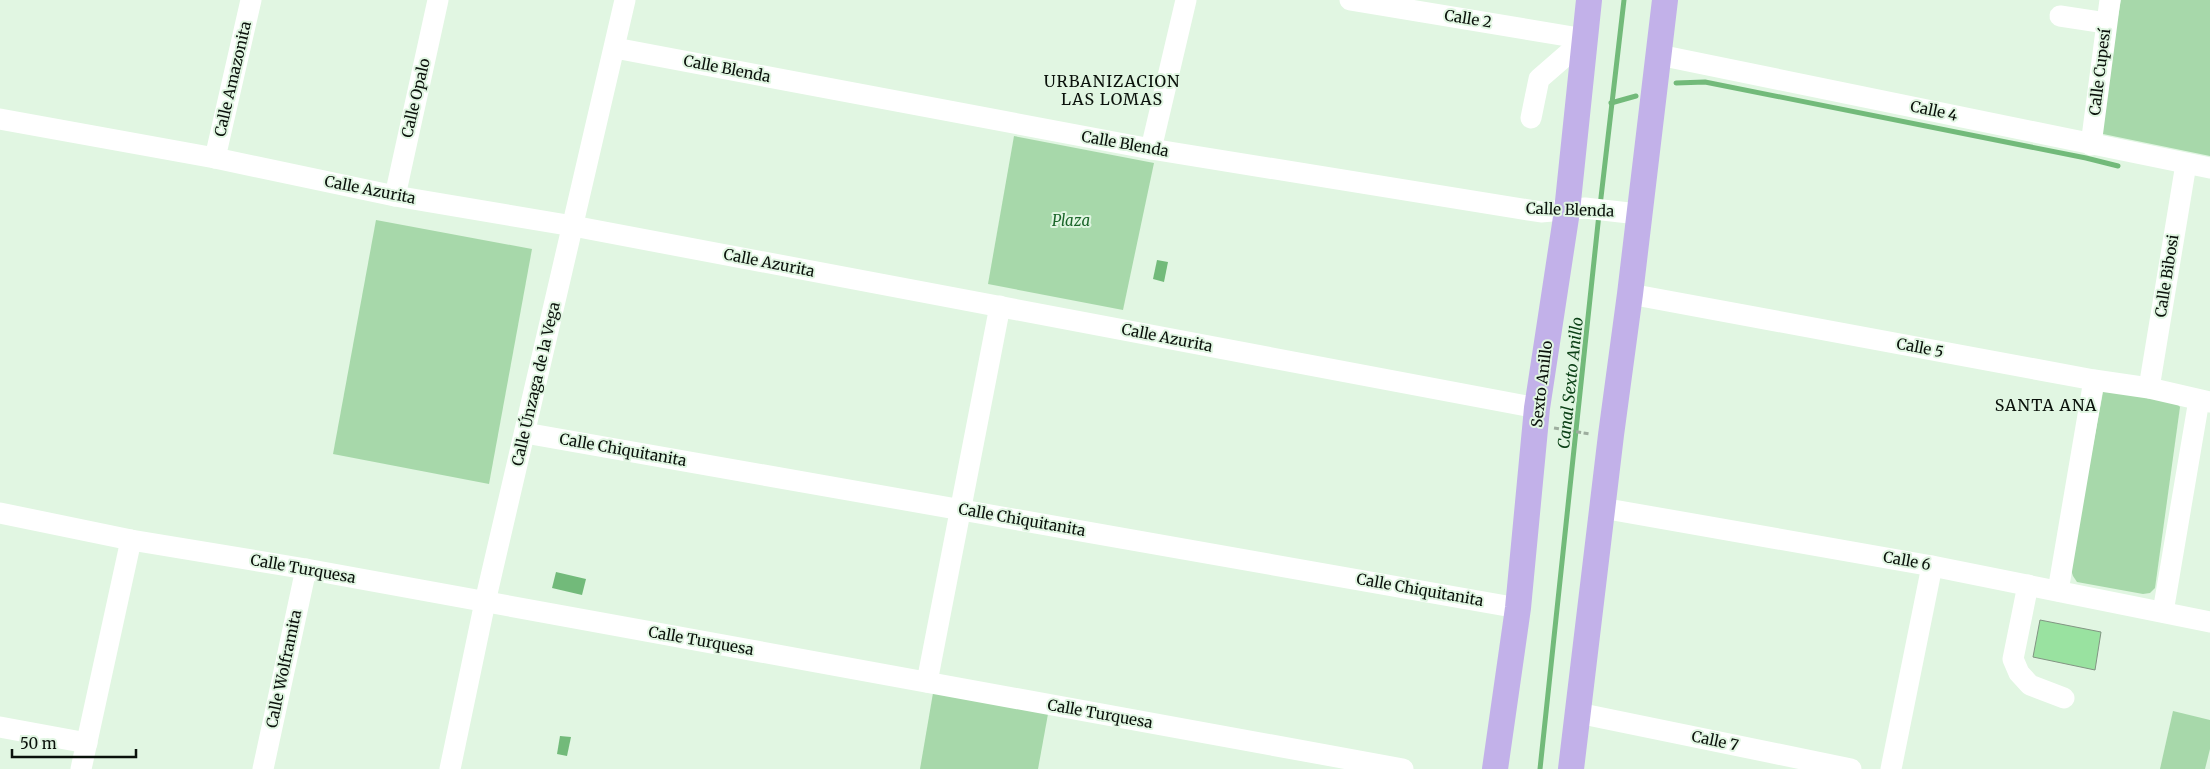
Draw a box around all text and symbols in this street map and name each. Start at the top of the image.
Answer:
street label: Calle 2 [1443,5,1493,32]
street label: Calle Amazonita [210,19,255,138]
street label: Calle Cupesí [2085,26,2114,116]
street label: Calle Blenda [682,51,772,86]
street label: Calle Opalo [397,56,434,139]
district label: URBANIZACION LAS LOMAS [1044,71,1180,109]
street label: Calle 4 [1909,96,1960,125]
street label: Calle Blenda [1080,126,1170,161]
street label: Calle Azurita [323,171,417,208]
street label: Calle Blenda [1526,198,1614,221]
park label: Plaza [1052,211,1090,230]
street label: Calle Bibosi [2151,233,2182,319]
street label: Calle Azurita [722,244,816,281]
street label: Calle Únzaga de la Vega [506,300,564,468]
water label: Canal Sexto Anillo [1553,316,1587,450]
street label: Calle Azurita [1120,319,1214,356]
street label: Calle 5 [1895,334,1945,361]
street label: Sexto Anillo [1527,339,1556,428]
district label: SANTA ANA [1995,395,2097,415]
street label: Calle Chiquitanita [558,429,688,470]
street label: Calle Chiquitanita [957,499,1087,540]
street label: Calle 6 [1882,547,1932,574]
street label: Calle Turquesa [249,550,357,587]
street label: Calle Chiquitanita [1355,569,1485,610]
street label: Calle Wolframita [262,608,305,730]
street label: Calle Turquesa [647,622,755,659]
street label: Calle Turquesa [1046,695,1154,732]
scale bar [12,726,136,758]
street label: Calle 7 [1690,726,1741,755]
text: 50 m [20,734,57,753]

